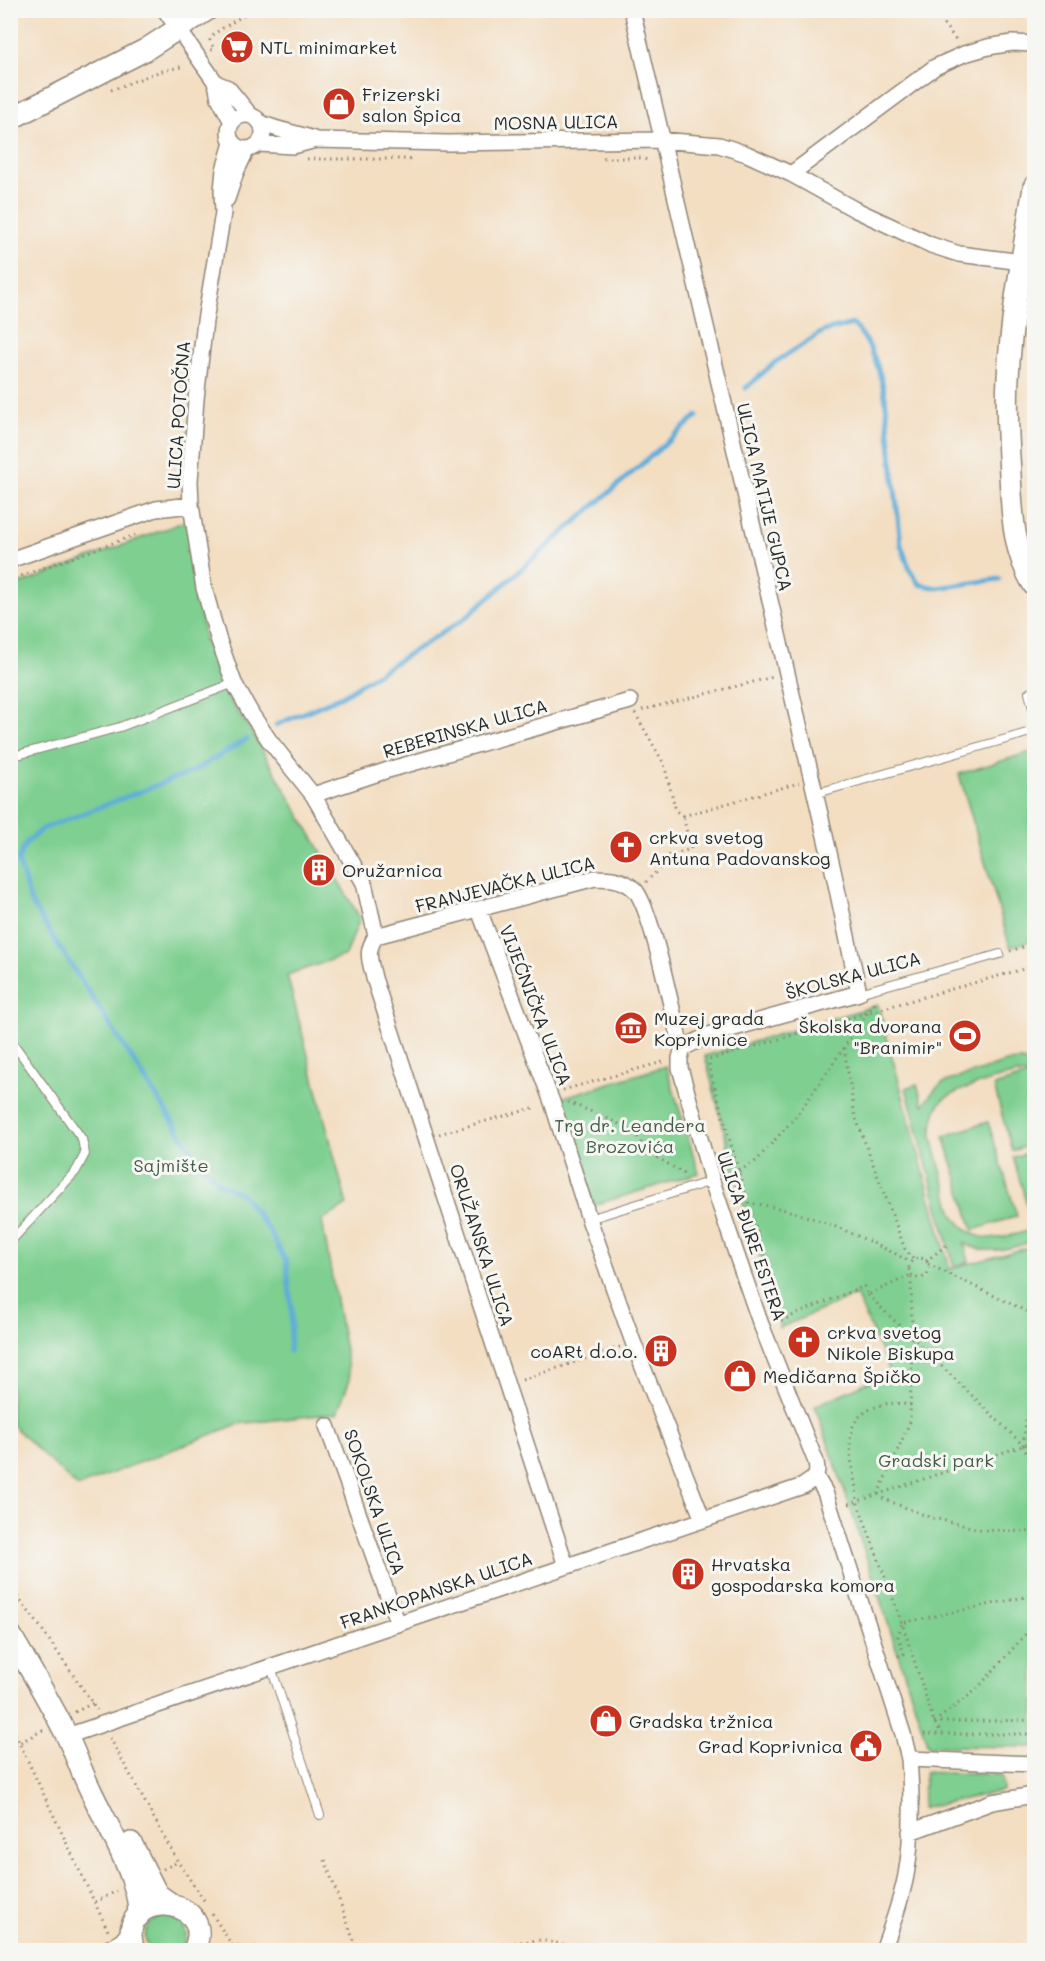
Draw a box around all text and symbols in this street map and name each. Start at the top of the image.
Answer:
supermarket icon: NTL minimarket [219,29,255,65]
place label: NTL minimarket [260,35,397,59]
place label: Frizerski salon Špica [362,82,461,127]
shop icon: Frizerski salon Špica [321,86,357,122]
street label: MOSNA ULICA [493,109,619,135]
street label: ULICA POTOČNA [161,340,195,490]
street label: ULICA MATIJE GUPCA [732,400,798,594]
street label: REBERINSKA ULICA [380,693,550,763]
place label: crkva svetog Antuna Padovanskog [649,825,831,870]
church icon: crkva svetog Antuna Padovanskog [608,829,644,865]
street label: FRANJEVAČKA ULICA [413,850,597,918]
building icon: Oružarnica [301,852,337,888]
place label: Oružarnica [342,858,443,882]
street label: VIJEĆNIČKA ULICA [494,921,578,1089]
street label: ŠKOLSKA ULICA [783,945,923,1005]
place label: Muzej grada Koprivnice [654,1006,764,1051]
museum icon: Muzej grada Koprivnice [613,1010,649,1046]
place label: Školska dvorana "Branimir" [799,1014,942,1059]
sports icon: Školska dvorana "Branimir" [947,1018,983,1054]
park label: Trg dr. Leandera Brozovića [554,1113,706,1158]
street label: ULICA ĐURE ESTERA [712,1148,792,1324]
park label: Sajmište [133,1153,209,1177]
street label: ORUŽANSKA ULICA [444,1161,520,1329]
place label: crkva svetog Nikole Biskupa [827,1320,955,1365]
church icon: crkva svetog Nikole Biskupa [786,1324,822,1360]
building icon: coARt d.o.o. [643,1333,679,1369]
place label: coARt d.o.o. [530,1339,638,1363]
shop icon: Medičarna Špičko [722,1358,758,1394]
place label: Medičarna Špičko [763,1364,921,1388]
street label: SOKOLSKA ULICA [339,1426,411,1578]
park label: Gradski park [878,1448,994,1472]
street label: FRANKOPANSKA ULICA [337,1546,535,1634]
place label: Hrvatska gospodarska komora [711,1552,895,1597]
building icon: Hrvatska gospodarska komora [670,1556,706,1592]
shop icon: Gradska tržnica [588,1703,624,1739]
place label: Gradska tržnica [629,1709,774,1733]
public building icon: Grad Koprivnica [848,1728,884,1764]
place label: Grad Koprivnica [698,1734,843,1758]

